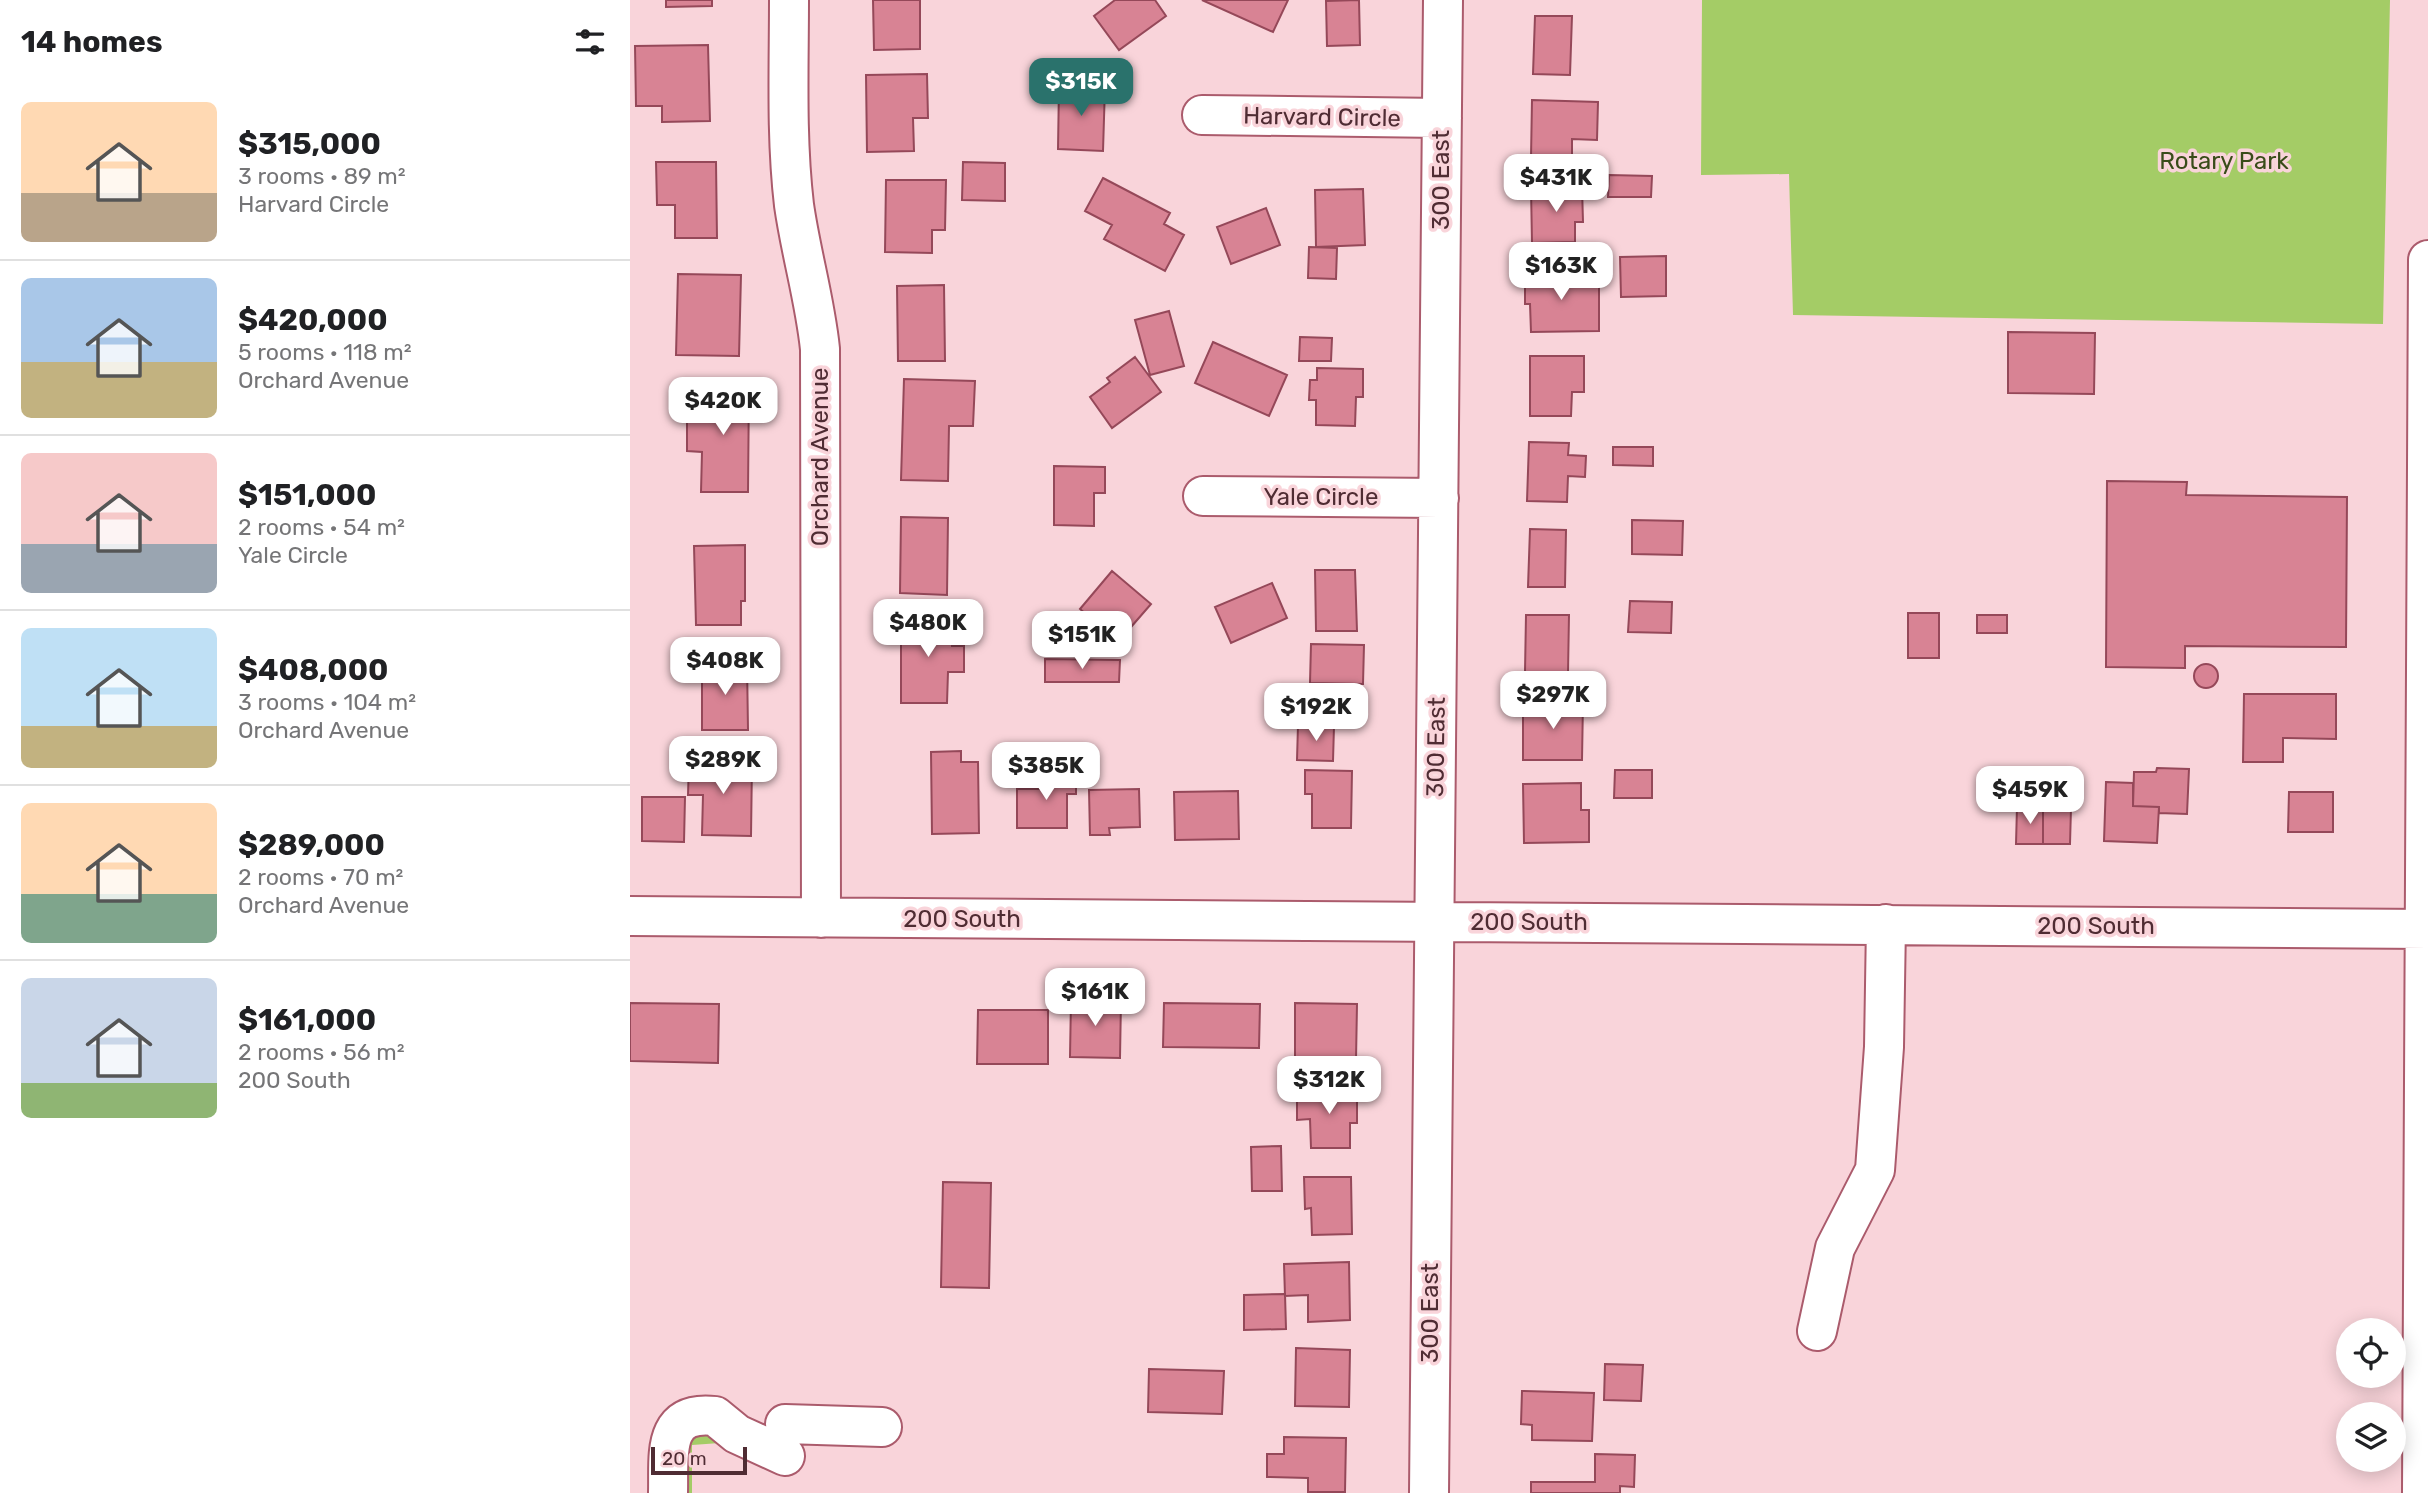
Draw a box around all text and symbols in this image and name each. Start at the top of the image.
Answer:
icon: filters [571,23,609,61]
text: 14 homes [21,24,163,60]
pin: $315K [1032,58,1130,118]
text: $315K [1045,67,1117,95]
street label: Harvard Circle [1243,102,1401,132]
text: $315,000 [238,126,381,162]
icon: home [77,130,161,214]
street label: 300 East [1427,130,1455,230]
park label: Rotary Park [2159,147,2289,175]
pin: $431K [1507,154,1605,214]
text: 3 rooms · 89 m² [238,162,406,190]
text: $431K [1520,163,1592,191]
text: Harvard Circle [238,190,389,218]
pin: $163K [1512,243,1610,302]
text: $163K [1525,251,1597,279]
text: $420,000 [238,302,388,338]
icon: home [77,306,161,390]
text: 5 rooms · 118 m² [238,338,412,366]
text: Orchard Avenue [238,366,409,394]
street label: Orchard Avenue [806,368,834,546]
pin: $420K [674,378,772,437]
text: $420K [685,386,761,414]
text: $151,000 [238,477,376,513]
icon: home [77,481,161,565]
street label: Yale Circle [1264,483,1378,511]
text: 2 rooms · 54 m² [238,513,405,541]
text: Yale Circle [238,541,348,569]
pin: $480K [879,600,977,659]
text: $480K [889,608,967,636]
pin: $151K [1033,612,1131,671]
text: $151K [1048,620,1116,648]
pin: $408K [676,638,774,697]
text: $408K [686,646,764,674]
text: $408,000 [238,652,388,688]
icon: home [77,656,161,740]
pin: $297K [1504,672,1602,731]
text: $297K [1516,680,1590,708]
pin: $192K [1267,684,1365,743]
text: 3 rooms · 104 m² [238,688,416,716]
text: $192K [1280,692,1352,720]
street label: 300 East [1421,697,1451,797]
text: Orchard Avenue [238,716,409,744]
pin: $289K [674,736,772,796]
pin: $385K [997,742,1095,802]
text: $289K [685,745,761,773]
text: $385K [1008,751,1084,779]
pin: $459K [1981,766,2079,826]
text: $459K [1992,775,2068,803]
text: $289,000 [238,827,385,863]
icon: home [77,831,161,915]
text: 2 rooms · 70 m² [238,863,403,891]
text: Orchard Avenue [238,891,409,919]
street label: 200 South [903,905,1021,933]
street label: 200 South [1470,908,1588,936]
street label: 200 South [2037,912,2155,940]
pin: $161K [1046,968,1144,1028]
text: $161K [1061,977,1129,1005]
text: $161,000 [238,1002,376,1038]
icon: home [77,1006,161,1090]
text: 2 rooms · 56 m² [238,1038,405,1066]
pin: $312K [1280,1056,1378,1116]
text: $312K [1293,1065,1365,1093]
text: 200 South [238,1066,351,1094]
street label: 300 East [1416,1263,1444,1363]
map controls [2336,1318,2406,1472]
button: locate [2336,1318,2406,1388]
button: layers [2336,1402,2406,1472]
scale bar [651,1444,747,1476]
text: 20 m [662,1447,707,1470]

